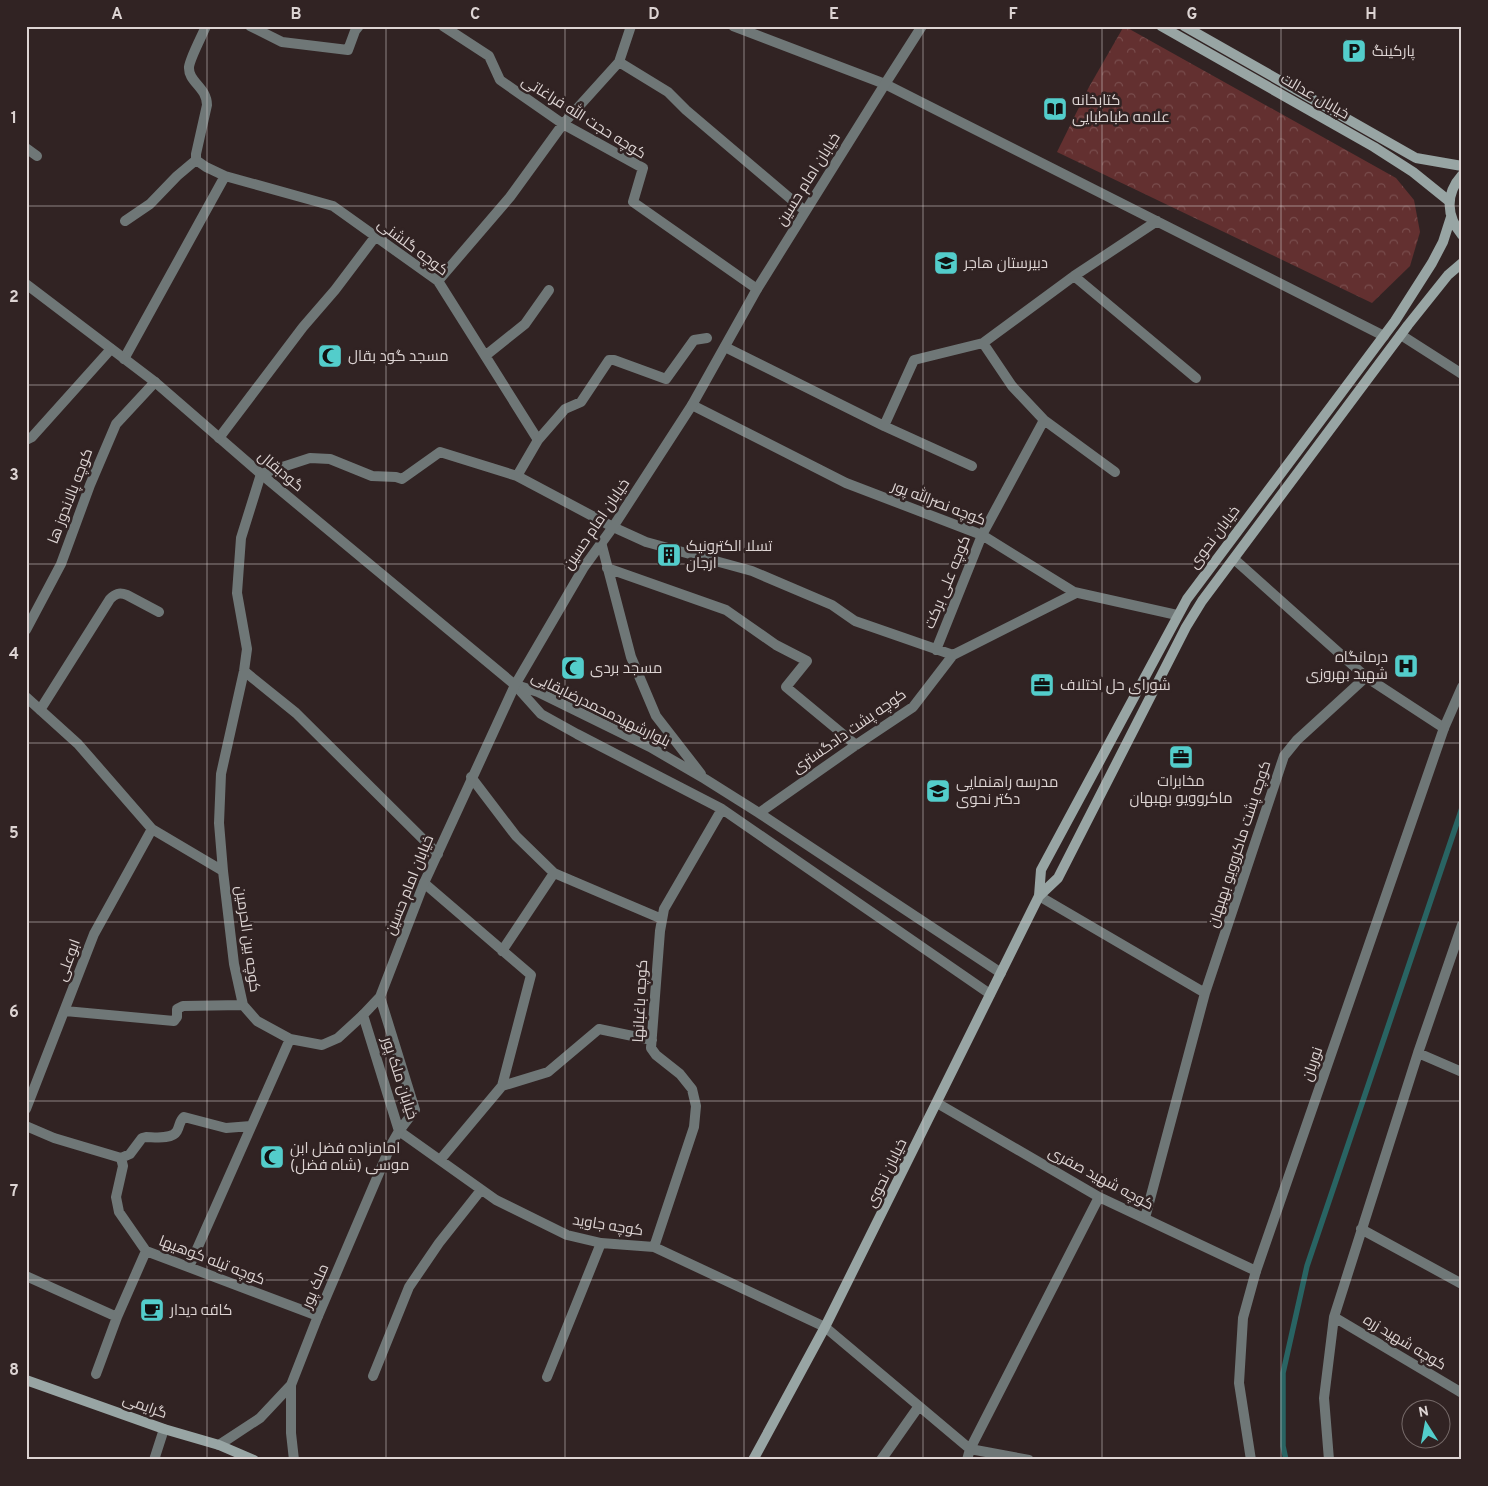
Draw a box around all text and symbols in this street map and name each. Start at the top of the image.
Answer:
text: A [111,5,123,25]
text: B [290,5,302,25]
text: C [470,5,480,25]
text: D [648,5,660,25]
text: E [829,5,839,25]
text: F [1008,5,1018,25]
text: G [1187,5,1197,25]
text: H [1365,5,1377,25]
parking icon: پارکینگ [1341,38,1367,64]
place label: پارکینگ [1372,43,1415,62]
street label: خیابان عدالت [1276,70,1352,125]
street label: کوچه حجت الله فراغاتی [517,71,650,164]
place label: کتابخانه علامه طباطبایی [1072,92,1170,128]
library icon: کتابخانه علامه طباطبایی [1042,96,1068,122]
text: 1 [11,109,17,129]
street label: خیابان امام حسین [773,130,845,230]
street label: کوچه گلشنی [373,215,451,281]
school or university icon: دبیرستان هاجر [933,250,959,276]
place label: دبیرستان هاجر [963,255,1048,274]
text: 2 [9,288,19,308]
mosque icon: مسجد گود بقال [317,343,343,369]
place label: مسجد گود بقال [348,348,449,367]
street label: کوچه پالاندوز ها [44,446,98,547]
street label: گودبقال [253,448,307,497]
text: 3 [9,466,19,486]
street label: خیابان امام حسین [560,475,635,574]
street label: کوچه نصرالله پور [888,476,989,531]
street label: خیابان نحوی [1185,503,1245,573]
street label: کوچه علی برکت [921,533,976,632]
place label: تسلا الکترونیک ارجان [686,538,772,574]
building icon: تسلا الکترونیک ارجان [656,542,682,568]
text: 4 [9,645,19,665]
place label: درمانگاه شهید بهروزی [1306,649,1388,685]
hospital icon: درمانگاه شهید بهروزی [1393,653,1419,679]
mosque icon: مسجد بردی [560,655,586,681]
place label: مسجد بردی [590,660,662,679]
street label: بلوارشهیدمحمدرضابقایی [528,668,673,752]
office icon: شورای حل اختلاف [1029,672,1055,698]
place label: شورای حل اختلاف [1060,677,1171,696]
street label: کوچه پشت دادگستری [789,686,911,779]
office icon: مخابرات ماکروویو بهبهان [1168,744,1194,770]
street label: کوچه پشت ماکروویو بهبهان [1204,759,1276,930]
place label: مخابرات ماکروویو بهبهان [1129,773,1233,809]
place label: مدرسه راهنمایی دکتر نحوی [956,774,1058,810]
school or university icon: مدرسه راهنمایی دکتر نحوی [925,778,951,804]
text: 5 [9,824,19,844]
street label: خیابان امام حسین [382,833,439,938]
street label: کوچه بین الحرمین [230,885,263,994]
street label: ابوعلی [53,937,86,984]
street label: کوچه باغبانها [630,959,653,1043]
text: 6 [9,1003,19,1023]
street label: خیابان ملک پور [376,1034,421,1122]
street label: نوریان [1299,1045,1328,1084]
street label: خیابان نحوی [863,1136,912,1211]
place label: امامزاده فضل ابن موسی (شاه فضل) [290,1140,409,1176]
mosque icon: امامزاده فضل ابن موسی (شاه فضل) [259,1144,285,1170]
street label: کوچه شهید صفری [1044,1144,1156,1215]
text: 7 [10,1182,18,1202]
street label: کوچه جاوید [571,1212,645,1241]
street label: کوچه تیله کوهیها [156,1232,267,1290]
street label: ملک پور [298,1261,334,1313]
cafe icon: کافه دیدار [139,1297,165,1323]
place label: کافه دیدار [169,1302,232,1321]
street label: کوچه شهید زره [1359,1311,1449,1376]
text: 8 [9,1361,19,1381]
street label: گرایمی [120,1391,169,1424]
north arrow [1400,1398,1450,1448]
text: N [1417,1403,1430,1422]

